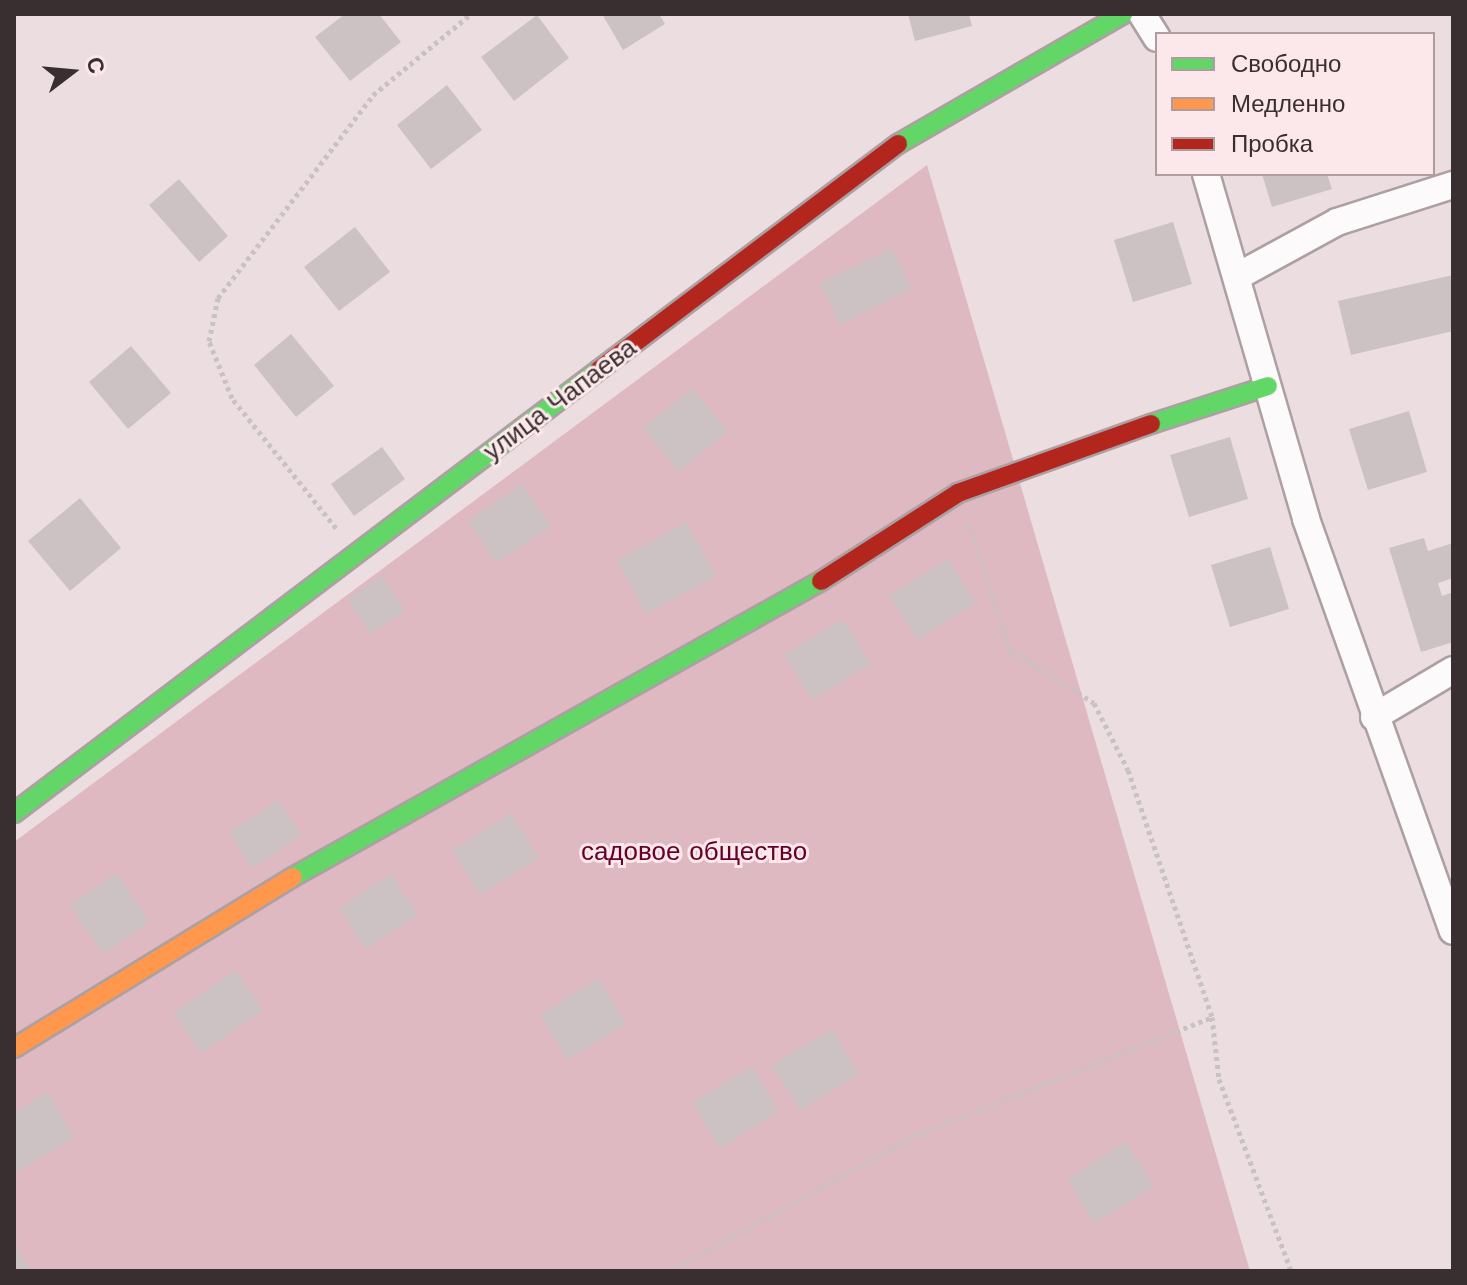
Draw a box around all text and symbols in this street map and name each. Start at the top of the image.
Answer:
north arrow [32,32,112,112]
legend [1155,32,1435,176]
text: Свободно [1231,50,1341,78]
text: С [81,54,110,76]
text: Медленно [1231,90,1345,118]
text: Пробка [1231,130,1313,158]
street label: улица Чапаева [477,332,643,468]
park label: садовое общество [581,836,807,868]

